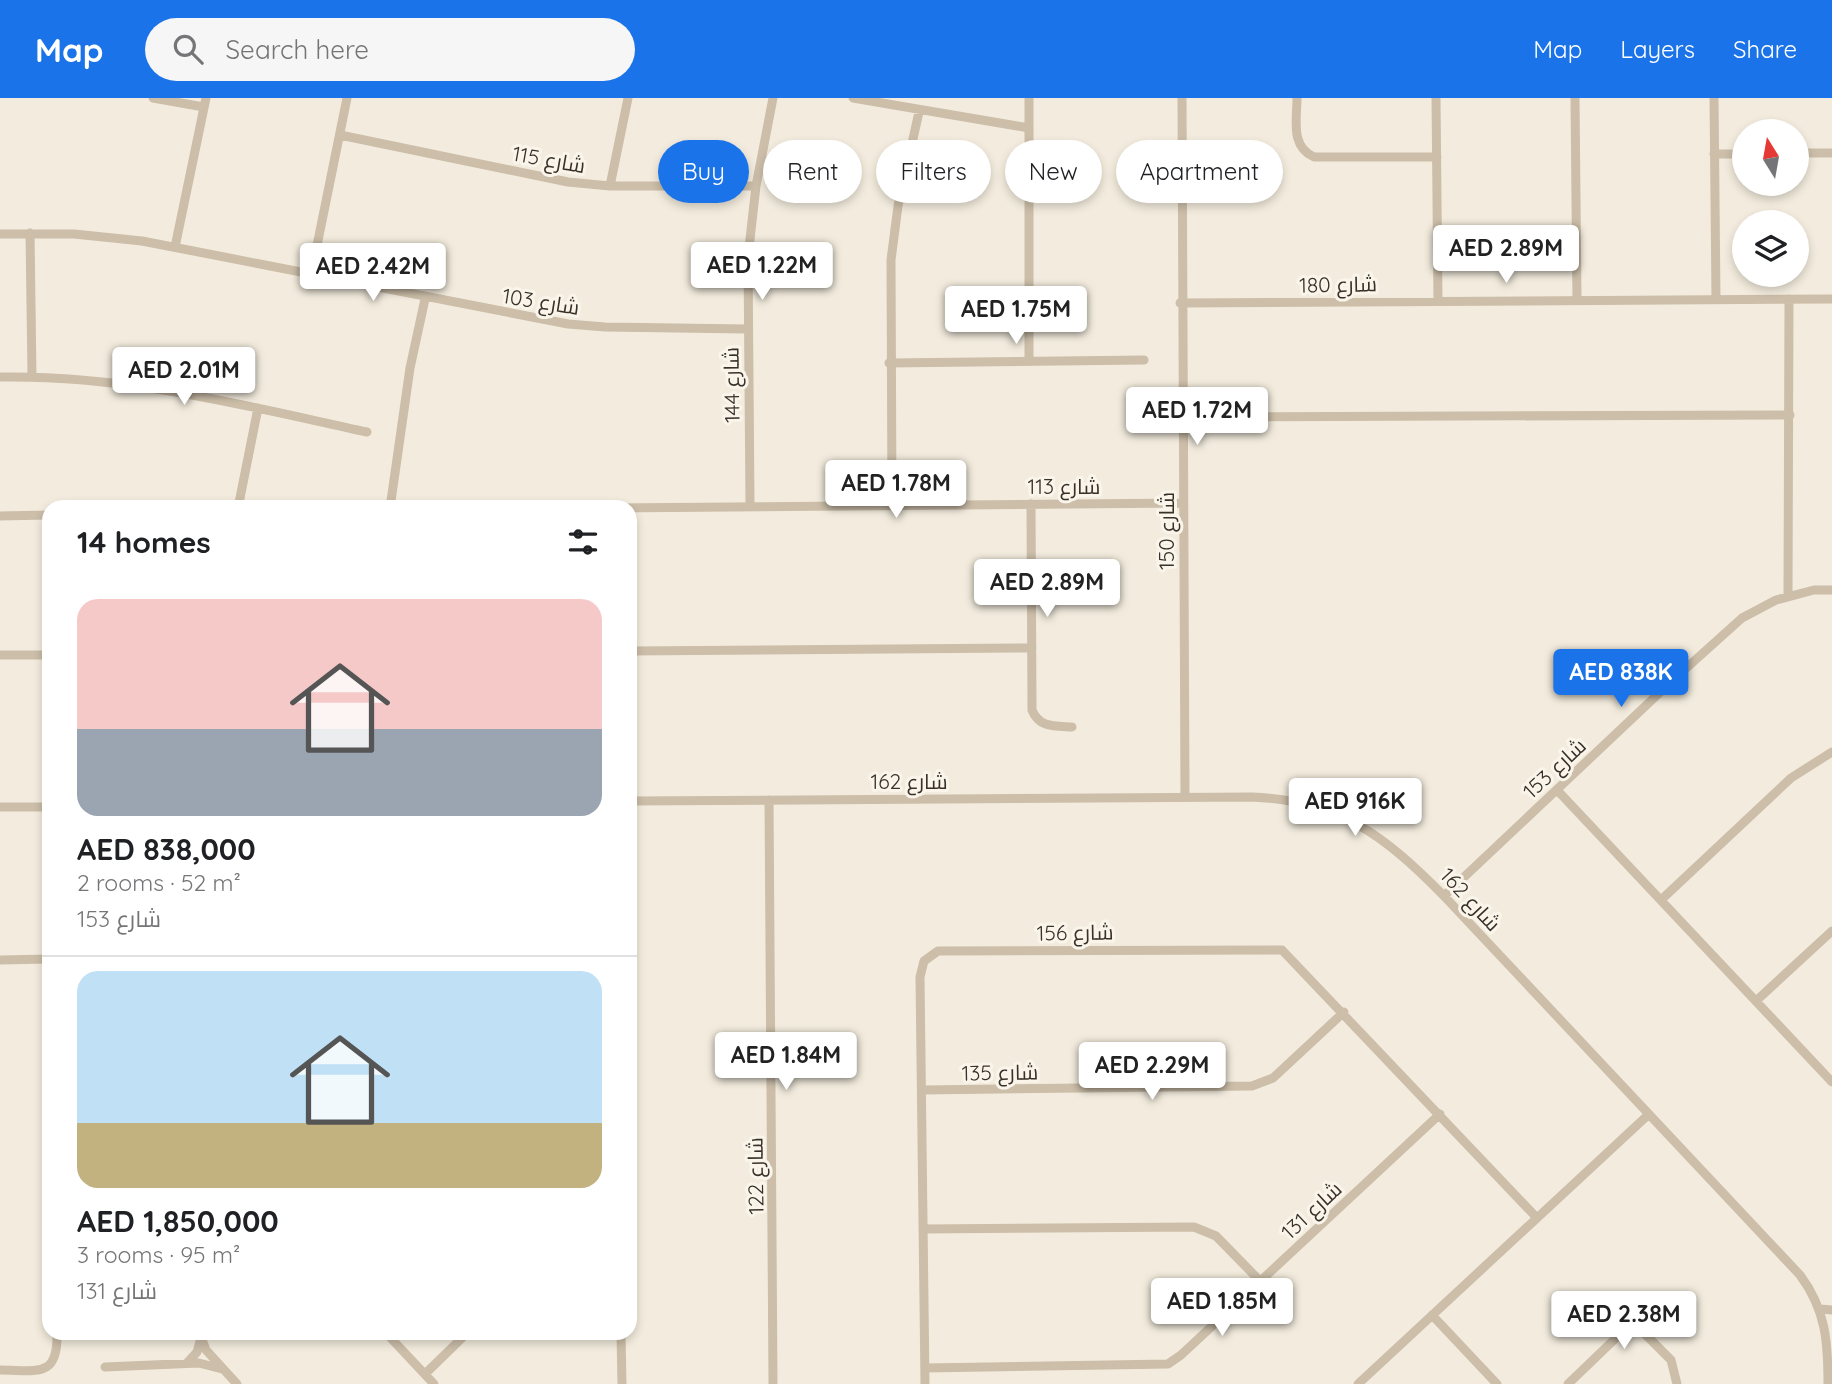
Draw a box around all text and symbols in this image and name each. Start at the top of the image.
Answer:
search box [145,18,635,81]
text: Map [35,29,103,70]
icon: search [169,30,207,68]
text: Search here [225,33,369,66]
text: Map [1533,34,1582,64]
text: Layers [1620,34,1695,64]
text: Share [1733,34,1797,64]
north arrow [1732,119,1810,196]
map controls [1732,119,1809,287]
street label: شارع 115 [510,140,587,180]
chip: Buy [658,140,749,203]
chip: Rent [763,140,862,203]
chip: Filters [876,140,991,203]
chip: New [1005,140,1102,203]
chip: Apartment [1116,140,1283,203]
button: layers [1732,210,1809,287]
pin: AED 2.89M [1426,226,1586,285]
text: AED 2.89M [1449,233,1563,262]
pin: AED 1.22M [682,242,842,302]
pin: AED 2.42M [293,244,453,303]
text: AED 1.22M [707,250,817,279]
text: AED 2.42M [316,251,430,280]
street label: شارع 180 [1299,270,1377,300]
street label: شارع 103 [500,282,581,322]
pin: AED 1.75M [936,286,1096,346]
text: AED 1.75M [961,294,1071,323]
street label: شارع 144 [717,347,747,423]
pin: AED 2.01M [104,348,264,407]
text: AED 2.01M [128,355,240,384]
pin: AED 1.72M [1117,388,1277,447]
text: AED 1.72M [1142,395,1252,424]
pin: AED 1.78M [816,460,976,520]
text: AED 1.78M [841,468,951,497]
street label: شارع 113 [1028,473,1100,501]
street label: شارع 150 [1153,492,1181,570]
text: 14 homes [77,523,211,561]
icon: filters [564,523,602,561]
pin: AED 2.89M [967,560,1127,619]
text: AED 2.89M [990,567,1104,596]
icon: home [277,645,403,771]
pin: AED 838K [1549,650,1693,709]
text: AED 838K [1569,657,1673,686]
street label: شارع 153 [1517,732,1592,805]
street label: شارع 162 [870,768,948,796]
pin: AED 916K [1283,778,1427,838]
text: AED 916K [1305,786,1405,815]
text: AED 838,000 [77,830,256,868]
street label: شارع 162 [1434,862,1507,937]
text: 2 rooms · 52 m² [77,868,241,897]
text: شارع 153 [77,904,161,933]
street label: شارع 156 [1036,918,1114,948]
icon: home [277,1017,403,1143]
pin: AED 1.84M [706,1032,866,1092]
text: AED 1.84M [731,1040,841,1069]
pin: AED 2.29M [1072,1042,1232,1102]
text: AED 2.29M [1095,1050,1209,1079]
street label: شارع 135 [961,1058,1039,1088]
street label: شارع 122 [741,1137,771,1215]
street label: شارع 131 [1275,1176,1348,1246]
text: AED 1,850,000 [77,1202,279,1240]
text: 3 rooms · 95 m² [77,1240,240,1269]
text: شارع 131 [77,1276,157,1305]
pin: AED 1.85M [1142,1278,1302,1338]
text: AED 1.85M [1167,1286,1277,1315]
pin: AED 2.38M [1544,1292,1704,1351]
text: AED 2.38M [1567,1299,1681,1328]

